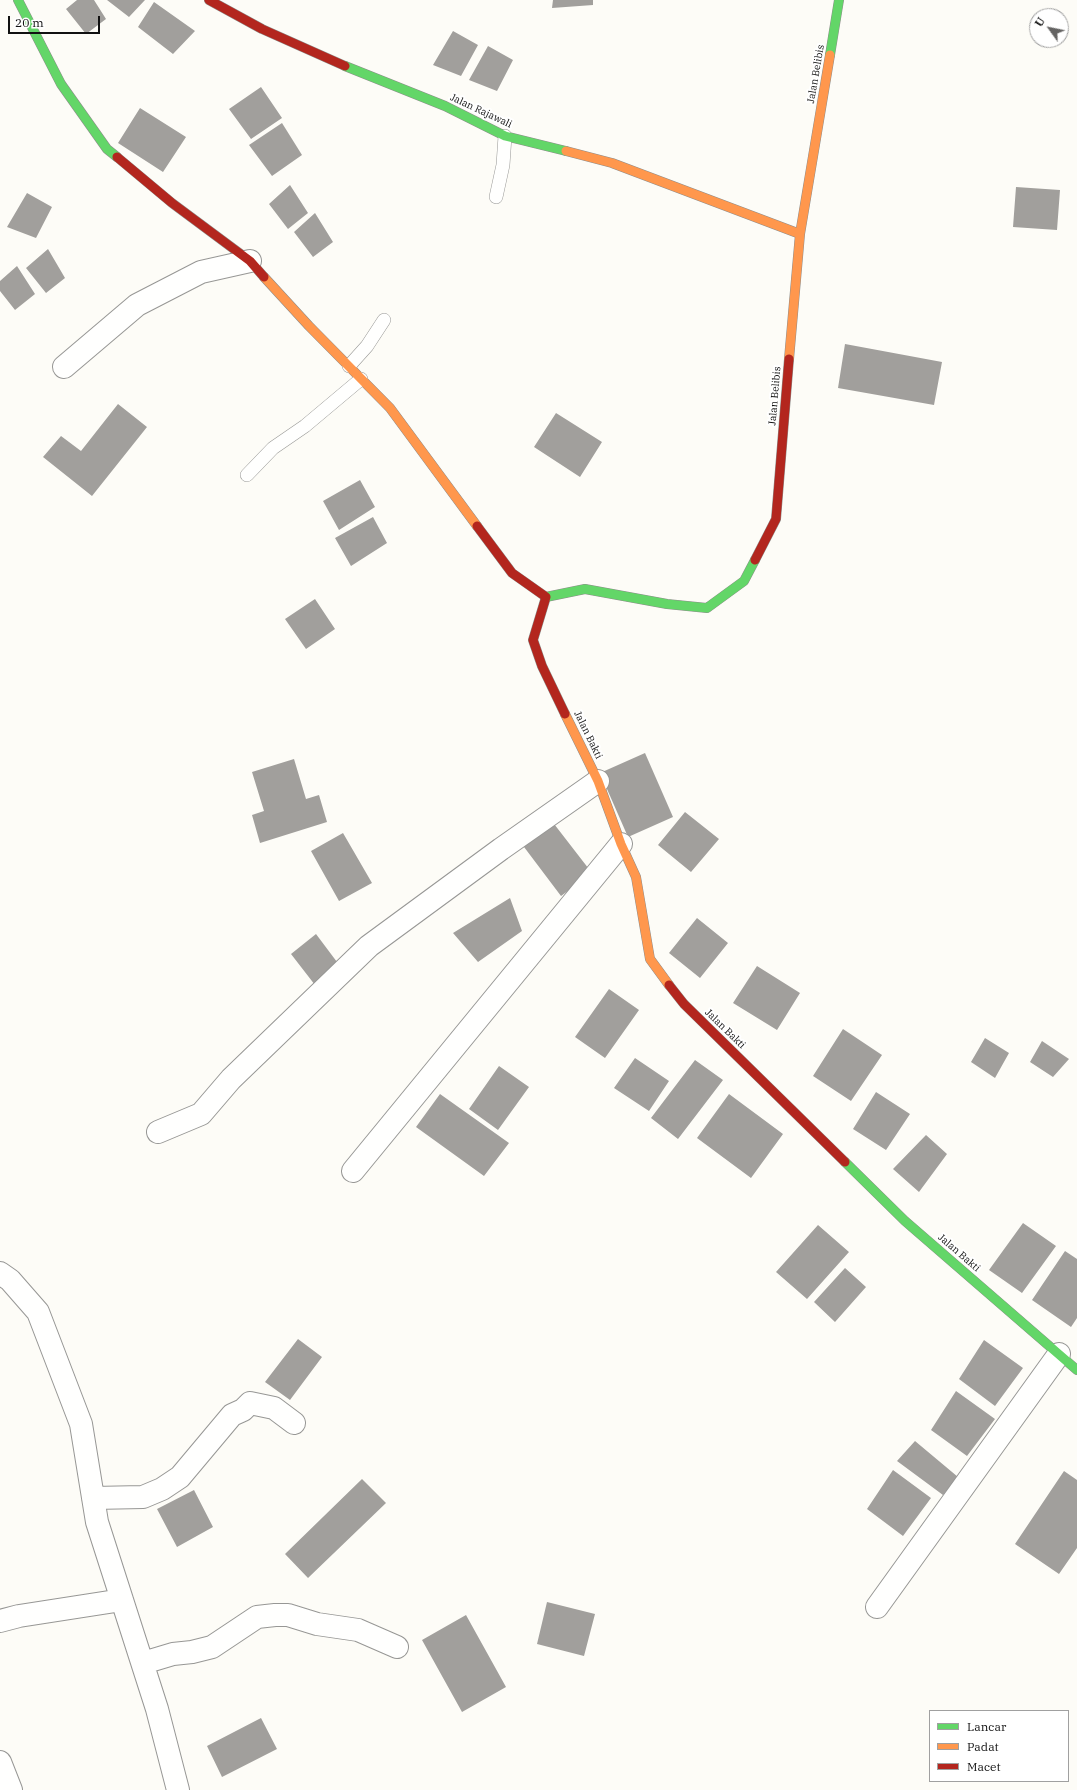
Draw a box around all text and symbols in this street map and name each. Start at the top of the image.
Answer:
scale bar [10,8,102,34]
north arrow [1029,8,1069,48]
text: 20 m [15,15,44,30]
text: U [1032,15,1048,29]
street label: Jalan Belibis [805,44,827,104]
street label: Jalan Rajawali [448,91,514,131]
street label: Jalan Belibis [766,366,784,426]
street label: Jalan Bakti [571,709,605,761]
street label: Jalan Bakti [702,1007,748,1051]
street label: Jalan Bakti [936,1232,982,1274]
legend [929,1710,1069,1782]
text: Lancar [967,1719,1006,1734]
text: Padat [967,1739,999,1754]
text: Macet [967,1759,1001,1774]

